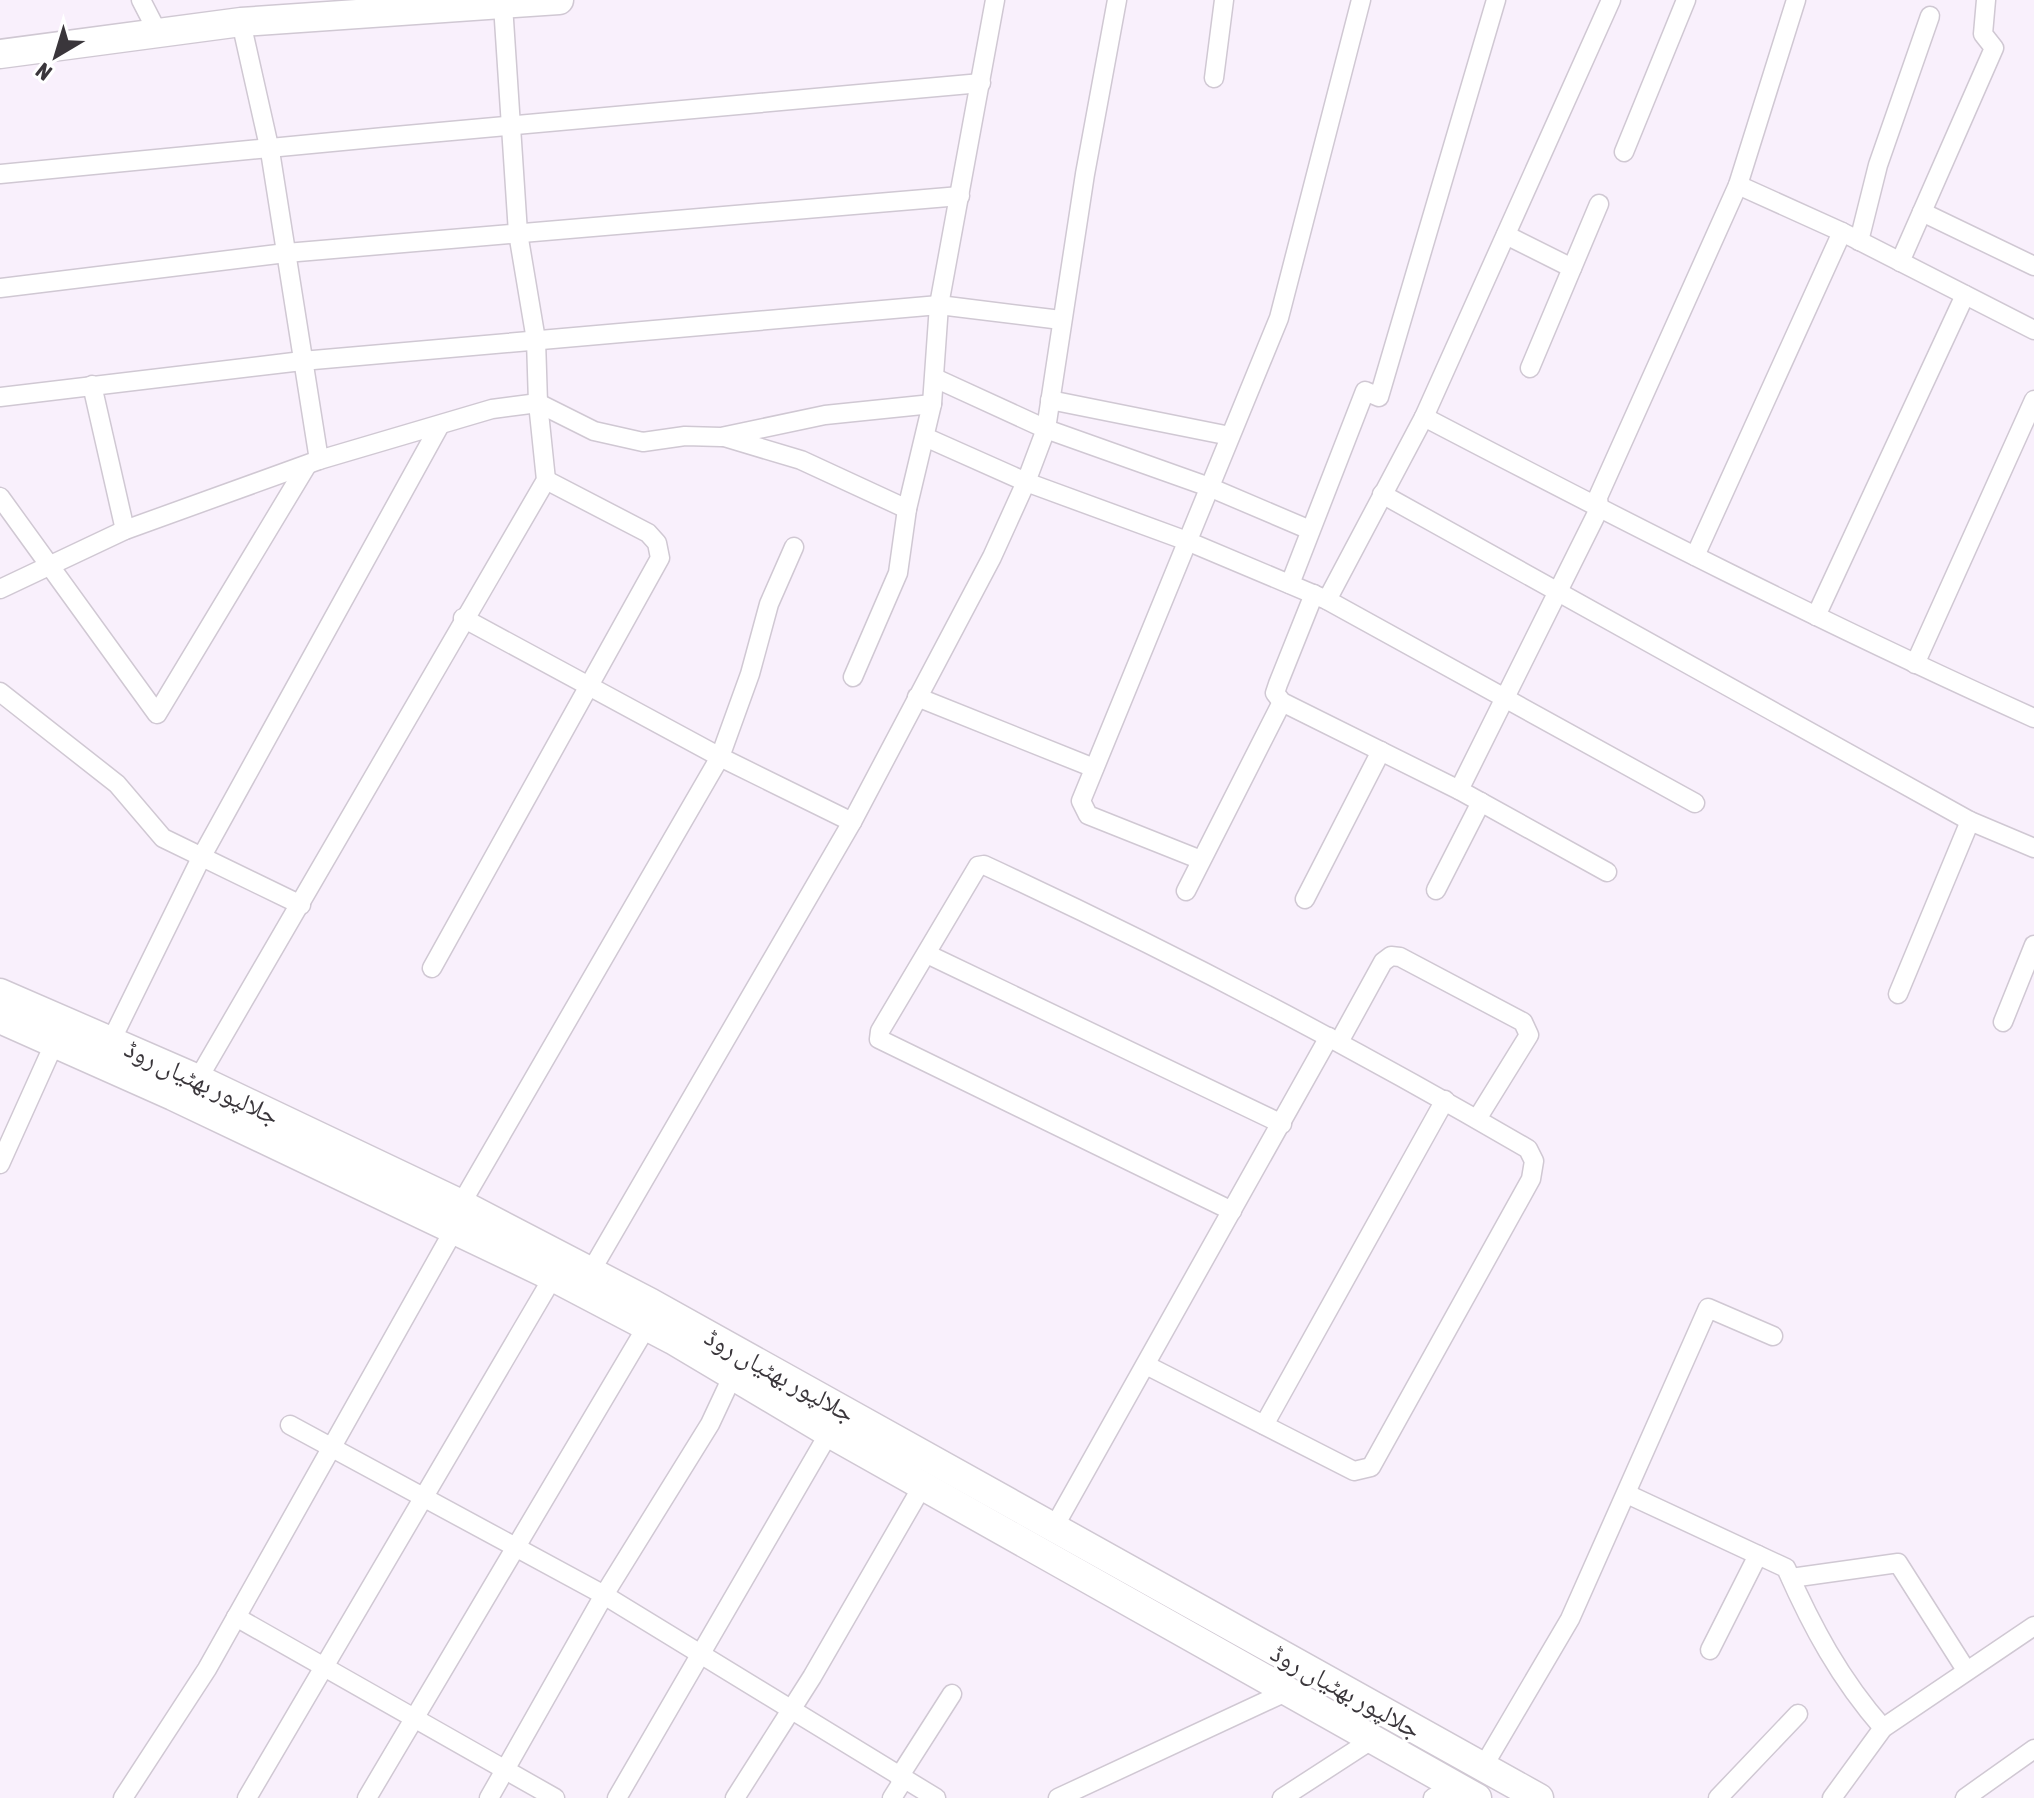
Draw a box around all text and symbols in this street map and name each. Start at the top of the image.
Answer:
north arrow [16,16,96,96]
text: N [31,58,57,86]
street label: جلالپور بھٹیاں روڈ [119,1033,284,1132]
street label: جلالپور بھٹیاں روڈ [699,1321,860,1430]
street label: جلالپور بھٹیاں روڈ [1265,1637,1426,1746]

